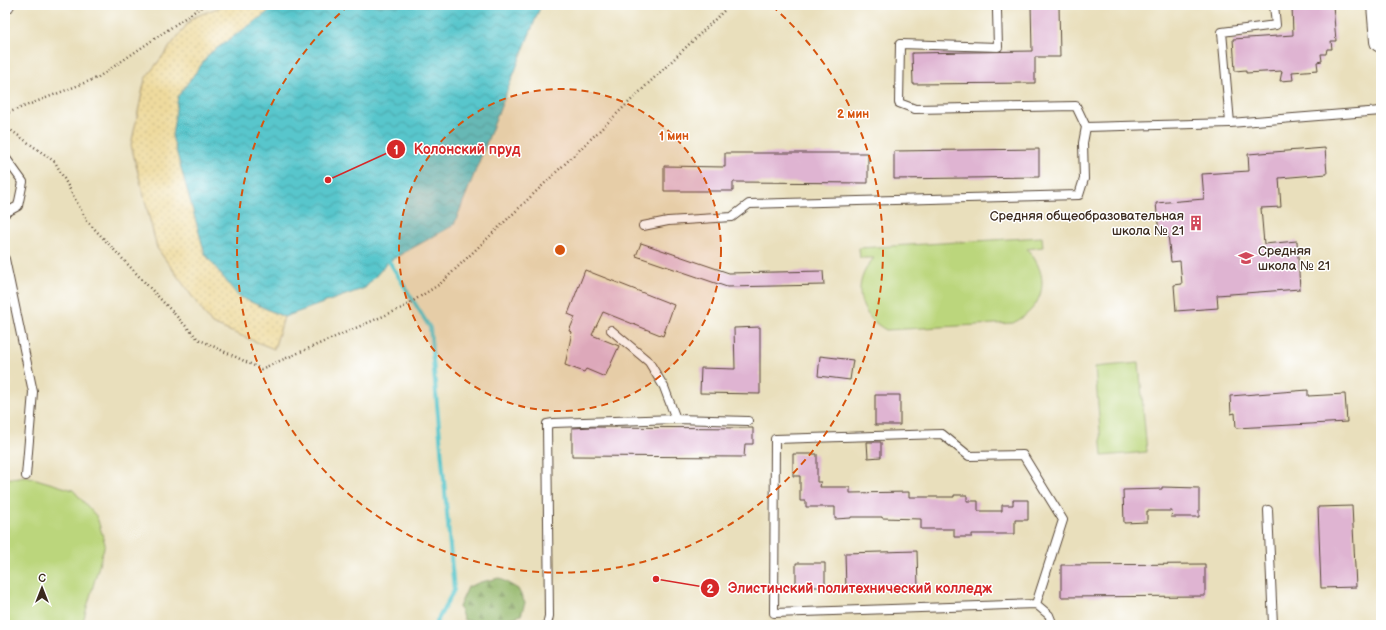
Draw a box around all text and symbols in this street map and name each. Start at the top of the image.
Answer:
text: 2 мин [837,107,869,122]
text: 1 мин [659,129,689,144]
callout: Колонский пруд [386,136,528,162]
text: Колонский пруд [414,141,521,158]
text: 1 [393,143,399,158]
place label: Средняя общеобразовательная школа № 21 [990,208,1184,239]
building icon: Средняя общеобразовательная школа № 21 [1187,214,1205,232]
centre of rings [553,243,567,257]
place label: Средняя школа № 21 [1258,243,1330,274]
school or university icon: Средняя школа № 21 [1237,249,1255,267]
north arrow [22,568,62,608]
text: С [38,572,46,585]
callout: Элистинский политехнический колледж [700,575,1000,601]
text: Элистинский политехнический колледж [728,580,992,597]
text: 2 [706,582,714,597]

